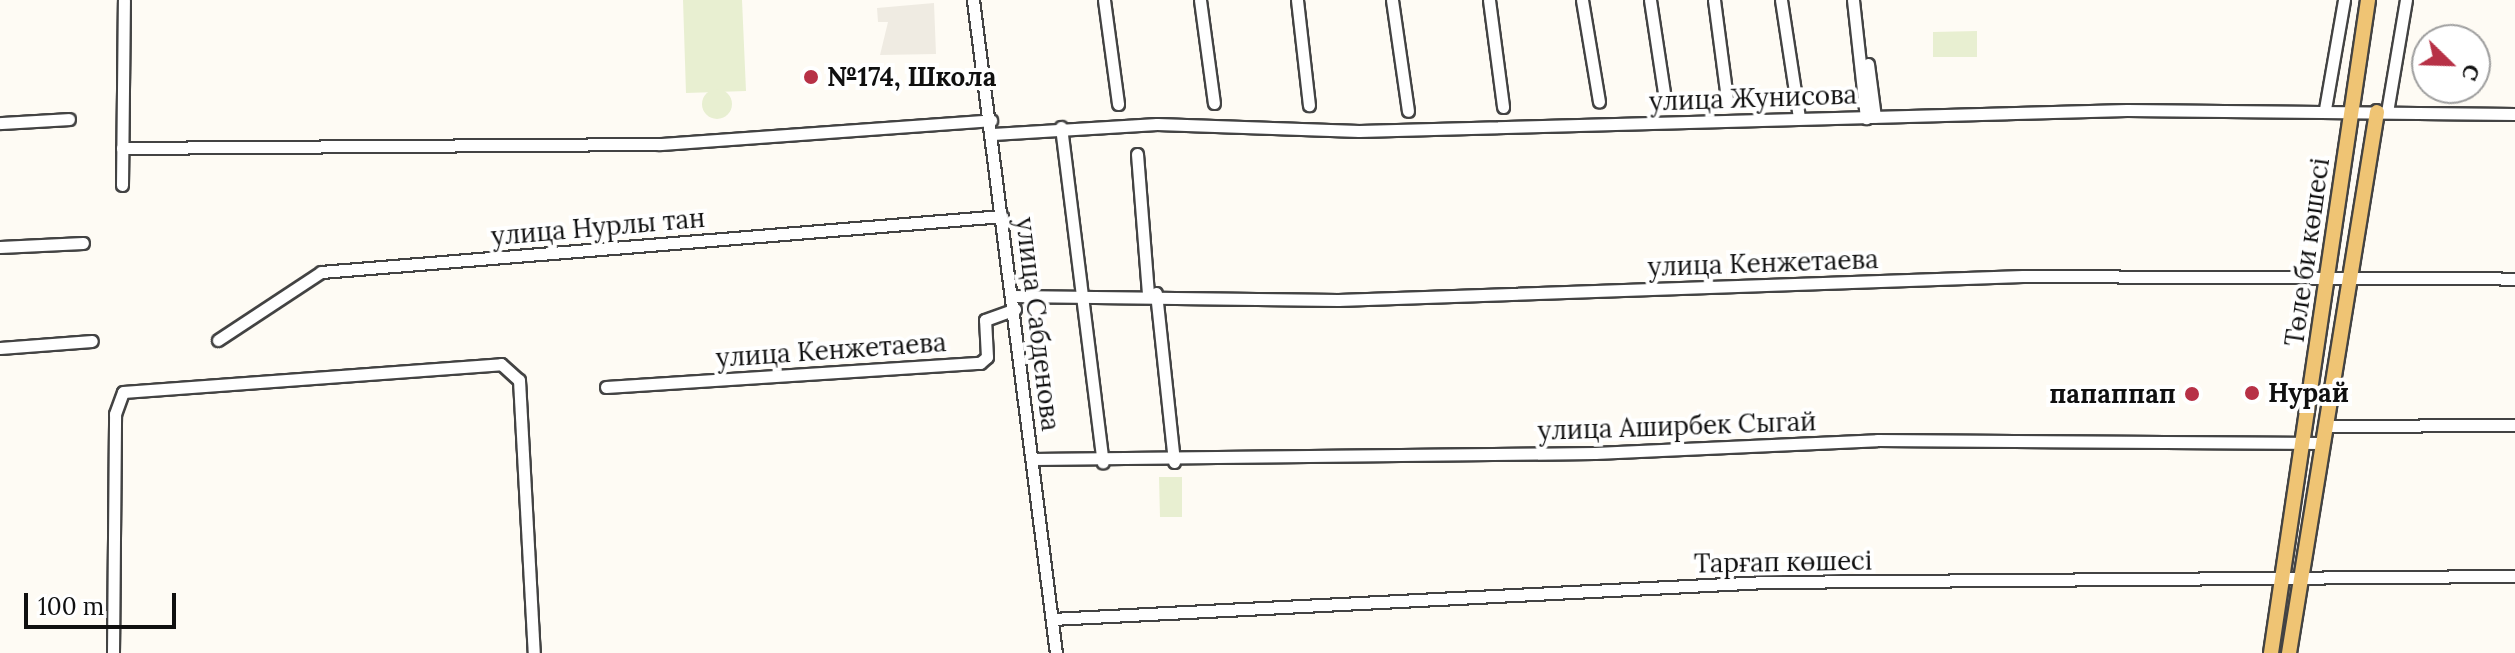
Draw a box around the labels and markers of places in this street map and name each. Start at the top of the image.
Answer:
place label: №174, Школа [827,61,996,93]
marker: №174, Школа [802,68,820,86]
place label: Нурай [2268,377,2349,409]
place label: папаппап [2049,378,2176,410]
marker: Нурай [2243,384,2261,402]
marker: папаппап [2183,385,2201,403]

